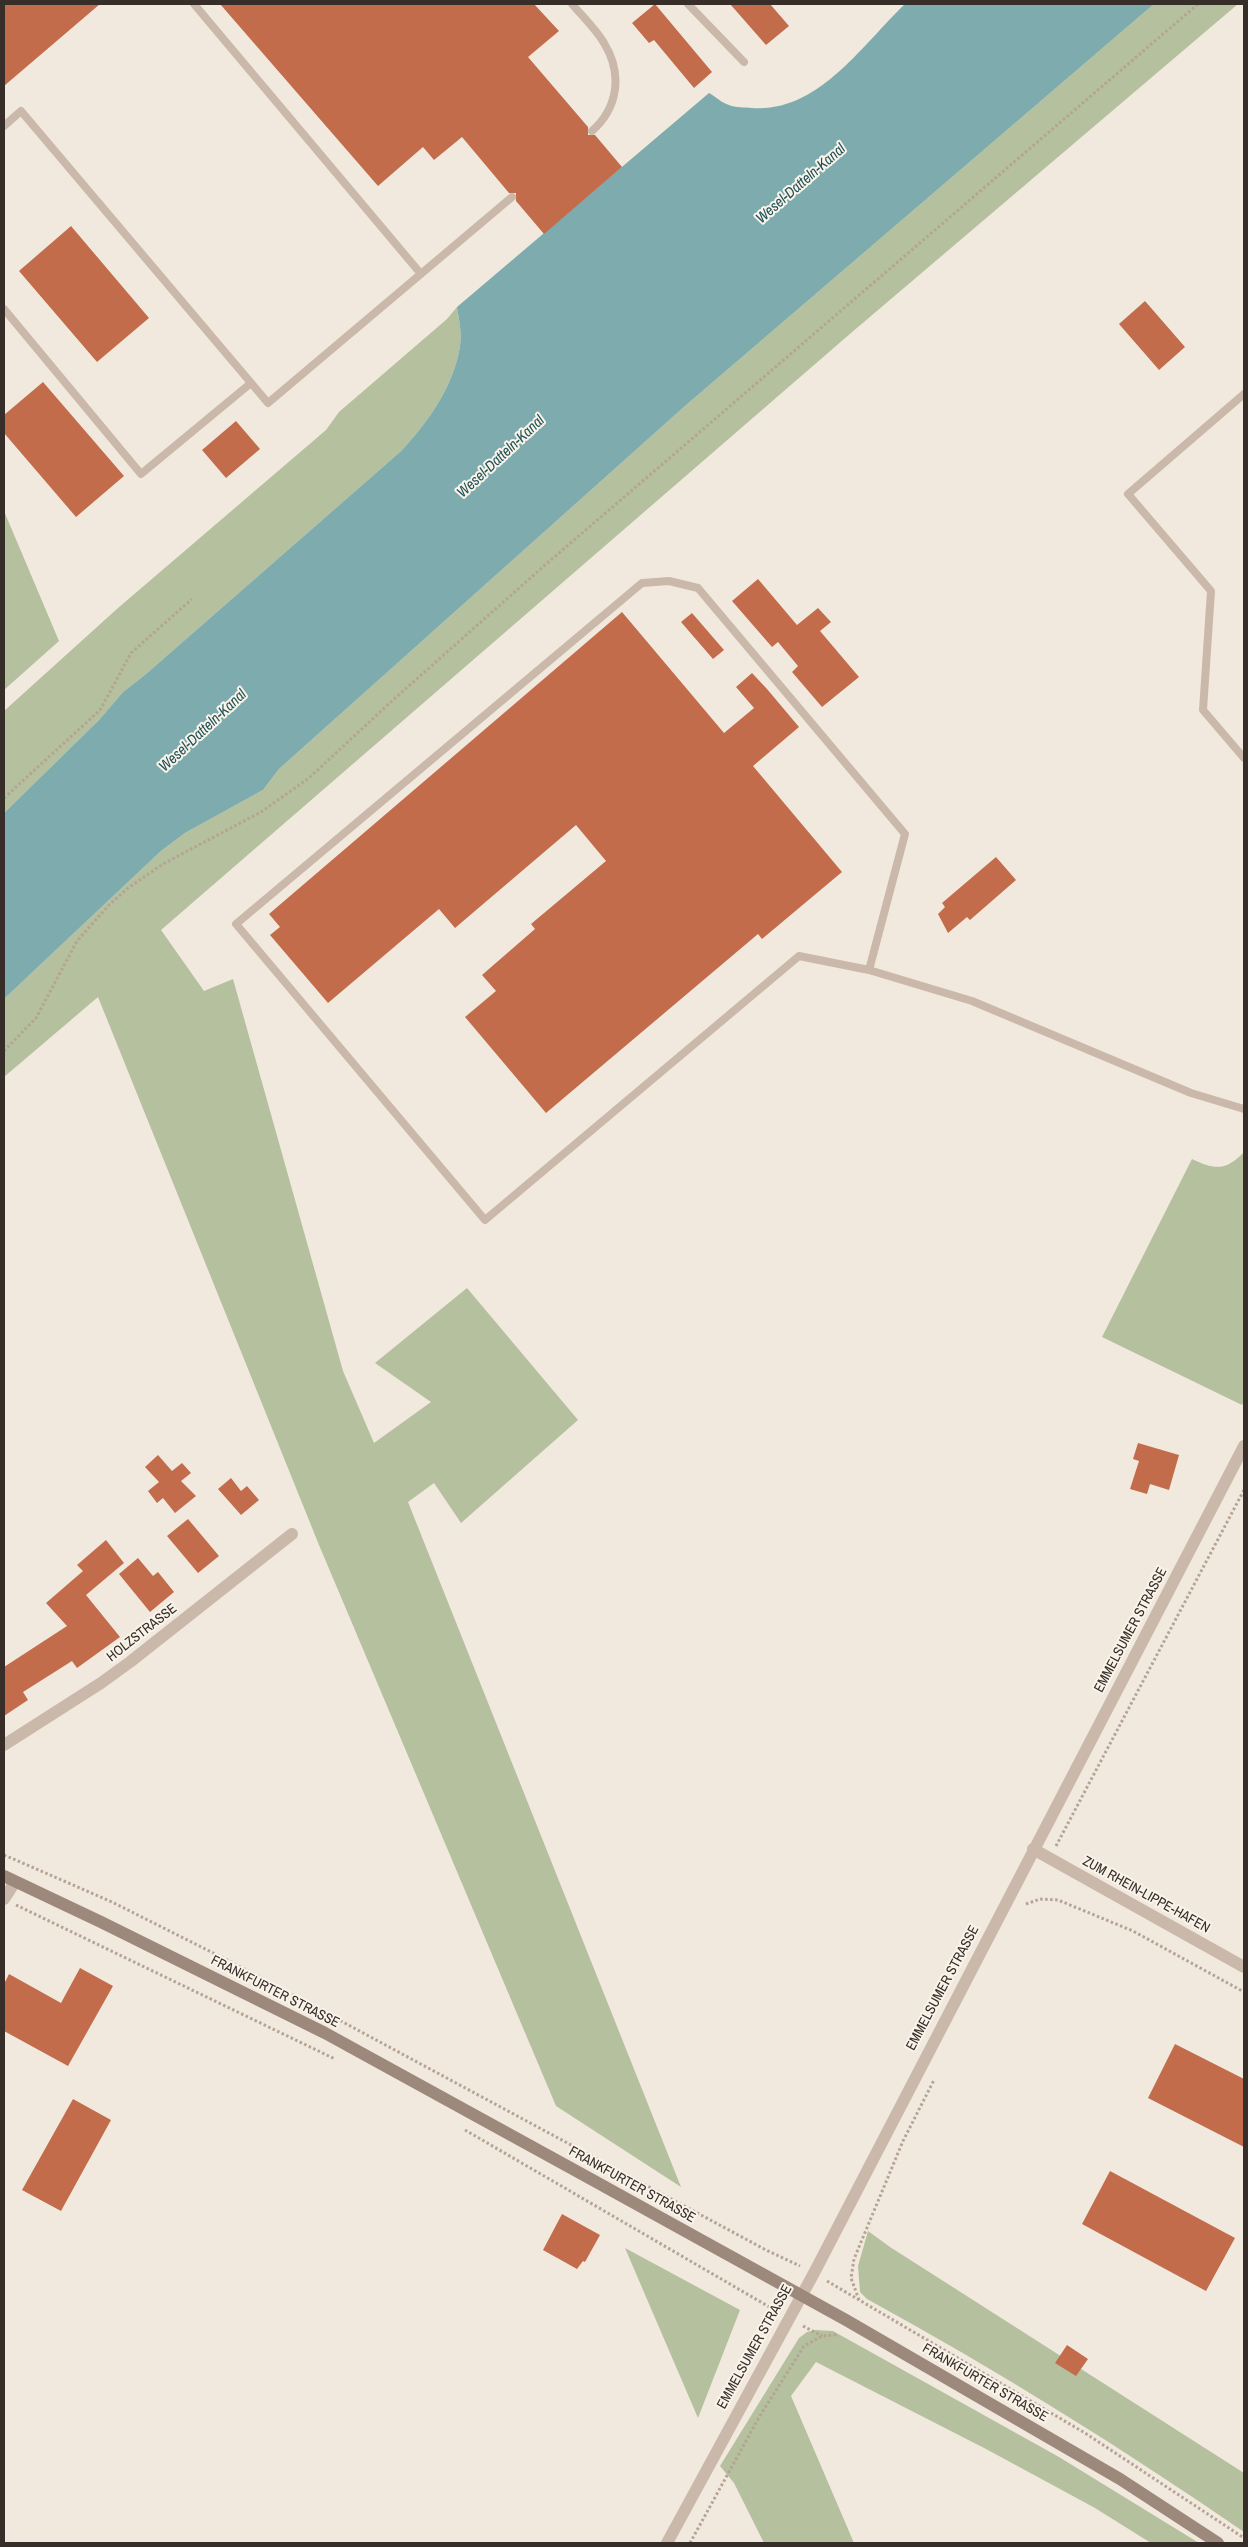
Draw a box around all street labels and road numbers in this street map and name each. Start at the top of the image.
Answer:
street label: EMMELSUMER STRASSE [1091,1565,1171,1695]
street label: HOLZSTRASSE [104,1600,180,1666]
street label: ZUM RHEIN-LIPPE-HAFEN [1079,1853,1213,1937]
street label: EMMELSUMER STRASSE [903,1923,983,2053]
street label: FRANKFURTER STRASSE [208,1952,342,2032]
street label: FRANKFURTER STRASSE [566,2143,698,2227]
street label: EMMELSUMER STRASSE [714,2282,796,2412]
street label: FRANKFURTER STRASSE [919,2340,1051,2426]

